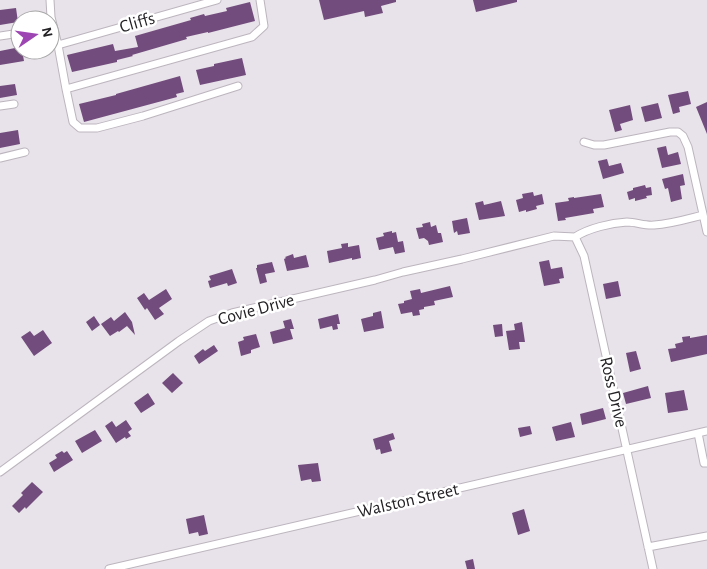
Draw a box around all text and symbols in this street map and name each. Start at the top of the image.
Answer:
street label: Cliffs [118,9,157,37]
north arrow [10,10,60,60]
text: N [39,26,55,39]
street label: Covie Drive [216,291,296,329]
street label: Ross Drive [596,355,630,429]
street label: Walston Street [356,481,461,521]

